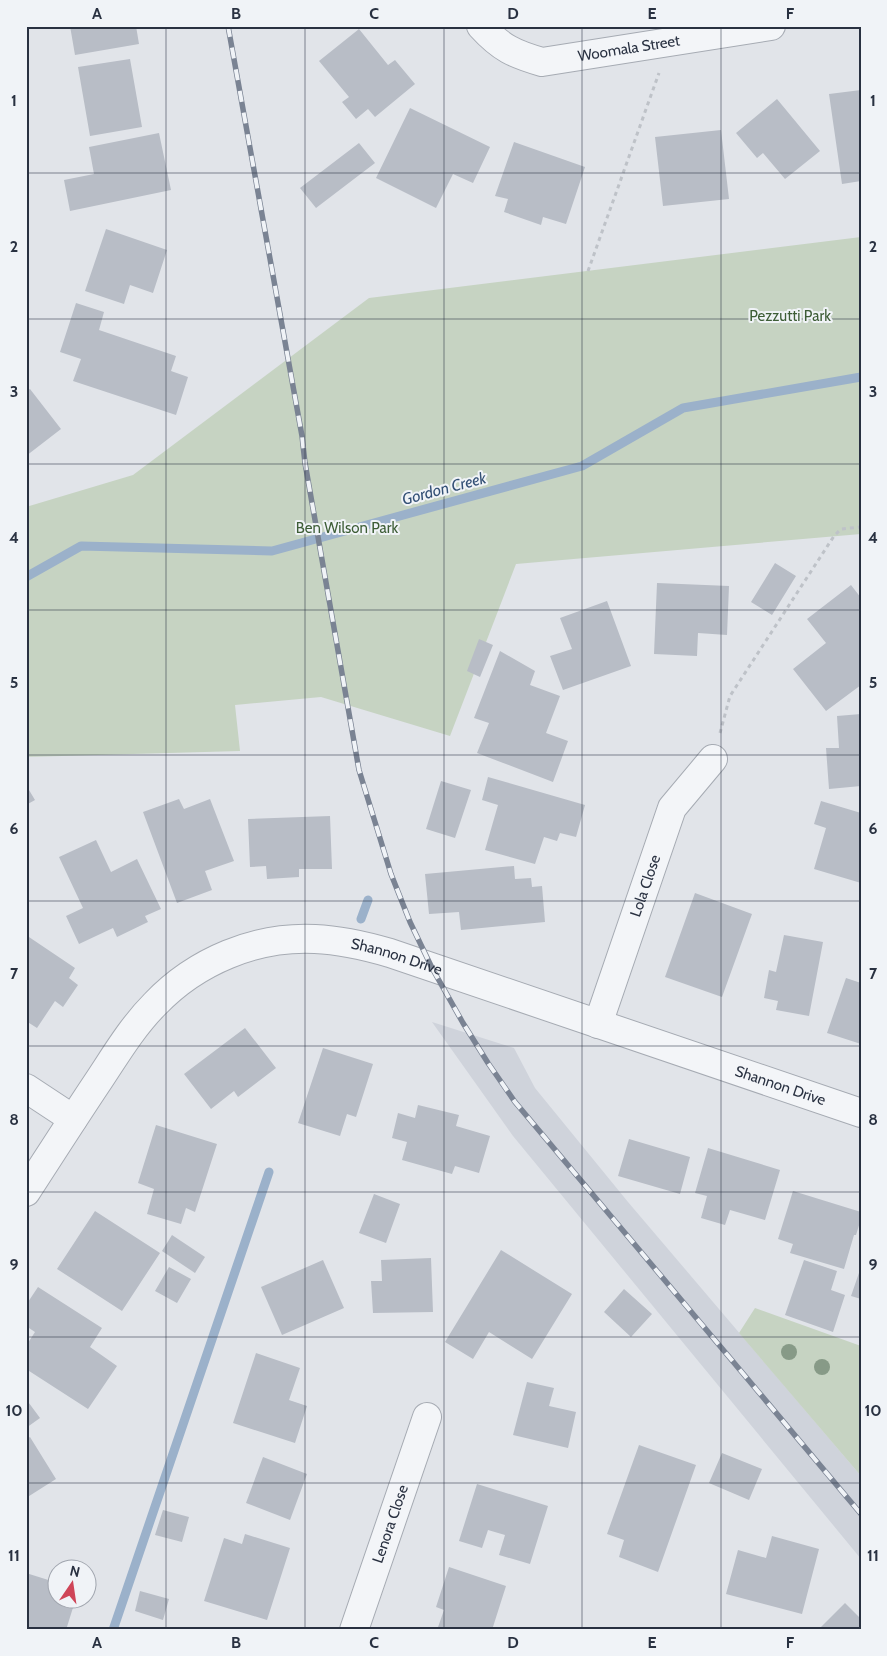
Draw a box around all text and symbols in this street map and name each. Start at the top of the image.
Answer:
text: A [92,4,102,23]
text: B [231,4,241,23]
text: C [369,4,379,23]
text: D [507,4,519,23]
text: E [647,4,657,23]
text: F [786,4,795,23]
street label: Woomala Street [576,31,681,65]
text: 1 [11,91,17,110]
text: 1 [870,91,876,110]
text: 2 [10,237,18,256]
text: 2 [869,237,877,256]
park label: Pezzutti Park [749,307,831,325]
text: 3 [10,382,18,401]
text: 3 [869,382,877,401]
water label: Gordon Creek [400,468,489,509]
park label: Ben Wilson Park [296,519,399,537]
text: 4 [9,528,19,547]
text: 4 [868,528,878,547]
text: 5 [10,673,18,692]
text: 5 [869,673,877,692]
text: 6 [10,819,19,838]
text: 6 [869,819,878,838]
street label: Lola Close [626,852,664,919]
street label: Shannon Drive [349,935,445,979]
text: 7 [10,964,19,983]
text: 7 [869,964,878,983]
street label: Shannon Drive [733,1062,828,1109]
text: 8 [9,1110,19,1129]
text: 8 [868,1110,878,1129]
text: 9 [10,1255,19,1274]
text: 9 [869,1255,878,1274]
text: 10 [5,1401,23,1420]
text: 10 [864,1401,882,1420]
street label: Lenora Close [369,1482,412,1566]
text: 11 [8,1546,20,1565]
text: 11 [867,1546,879,1565]
north arrow [48,1558,98,1608]
text: N [68,1561,82,1581]
text: A [92,1633,102,1652]
text: B [231,1633,241,1652]
text: C [369,1633,379,1652]
text: D [507,1633,519,1652]
text: E [647,1633,657,1652]
text: F [786,1633,795,1652]

